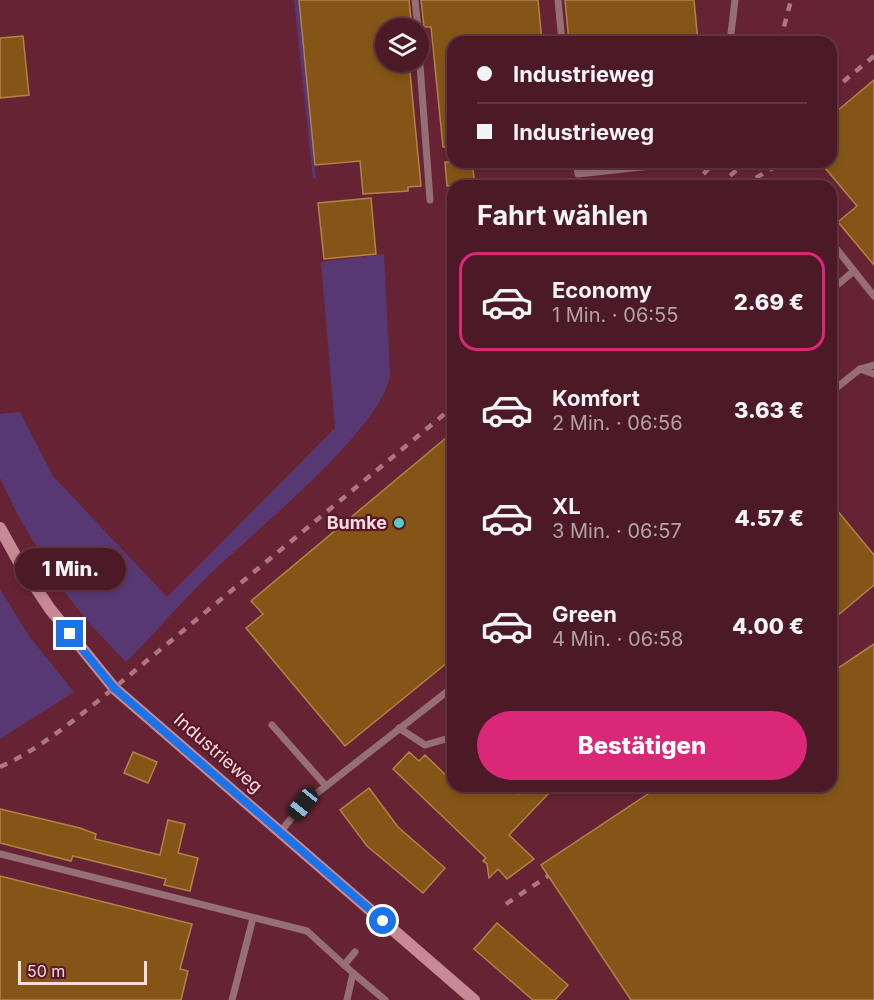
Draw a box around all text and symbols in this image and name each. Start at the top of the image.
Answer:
map controls [375,18,429,72]
button: layers [375,18,429,72]
text: Industrieweg [513,61,654,87]
text: Industrieweg [513,119,654,145]
text: Fahrt wählen [477,199,648,232]
icon: car [480,275,534,329]
text: Economy [552,277,652,303]
text: 2.69 € [734,289,804,315]
text: 1 Min. · 06:55 [552,303,678,327]
icon: car [480,383,534,437]
text: Komfort [552,385,640,411]
text: 3.63 € [734,397,804,423]
text: 2 Min. · 06:56 [552,411,683,435]
icon: car [480,491,534,545]
text: XL [552,493,581,519]
text: 4.57 € [735,505,804,531]
place label: Bumke [327,512,387,533]
marker: Bumke [392,516,406,530]
text: 3 Min. · 06:57 [552,519,682,543]
callout: 1 Min. [14,547,125,589]
text: 1 Min. [42,557,99,581]
icon: car [480,599,534,653]
text: Green [552,601,617,627]
text: 4.00 € [732,613,804,639]
route end [56,620,83,647]
text: 4 Min. · 06:58 [552,627,683,651]
street label: Industrieweg [170,709,267,797]
button: Bestätigen [477,711,807,780]
car [285,784,321,824]
route start [369,907,396,934]
scale bar [18,958,147,986]
text: 50 m [27,961,65,981]

